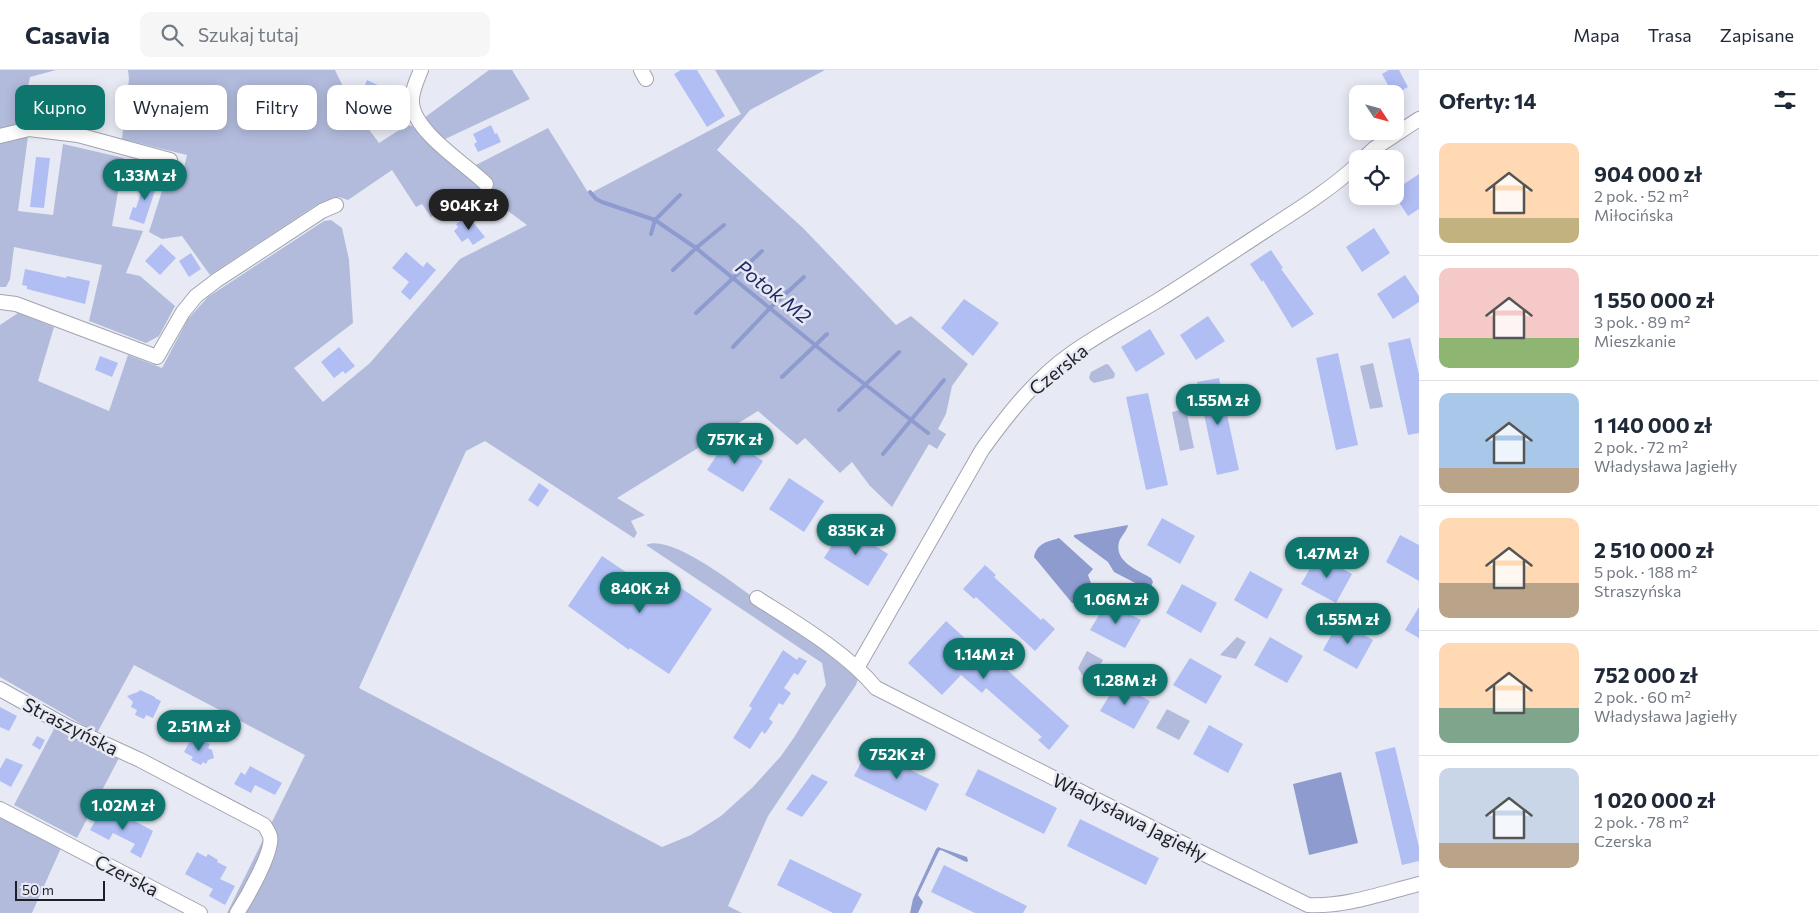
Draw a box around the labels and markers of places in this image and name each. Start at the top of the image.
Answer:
pin: 1.33M zł [93,158,197,201]
pin: 904K zł [423,189,515,231]
pin: 1.55M zł [1166,384,1270,426]
pin: 757K zł [689,422,781,465]
pin: 835K zł [810,514,902,556]
pin: 1.47M zł [1275,536,1379,579]
pin: 840K zł [594,572,686,614]
pin: 1.06M zł [1064,582,1168,625]
pin: 1.55M zł [1296,602,1400,645]
pin: 1.14M zł [932,638,1036,680]
pin: 1.28M zł [1073,664,1177,706]
pin: 2.51M zł [147,710,251,752]
pin: 752K zł [851,738,943,780]
pin: 1.02M zł [71,788,175,831]

